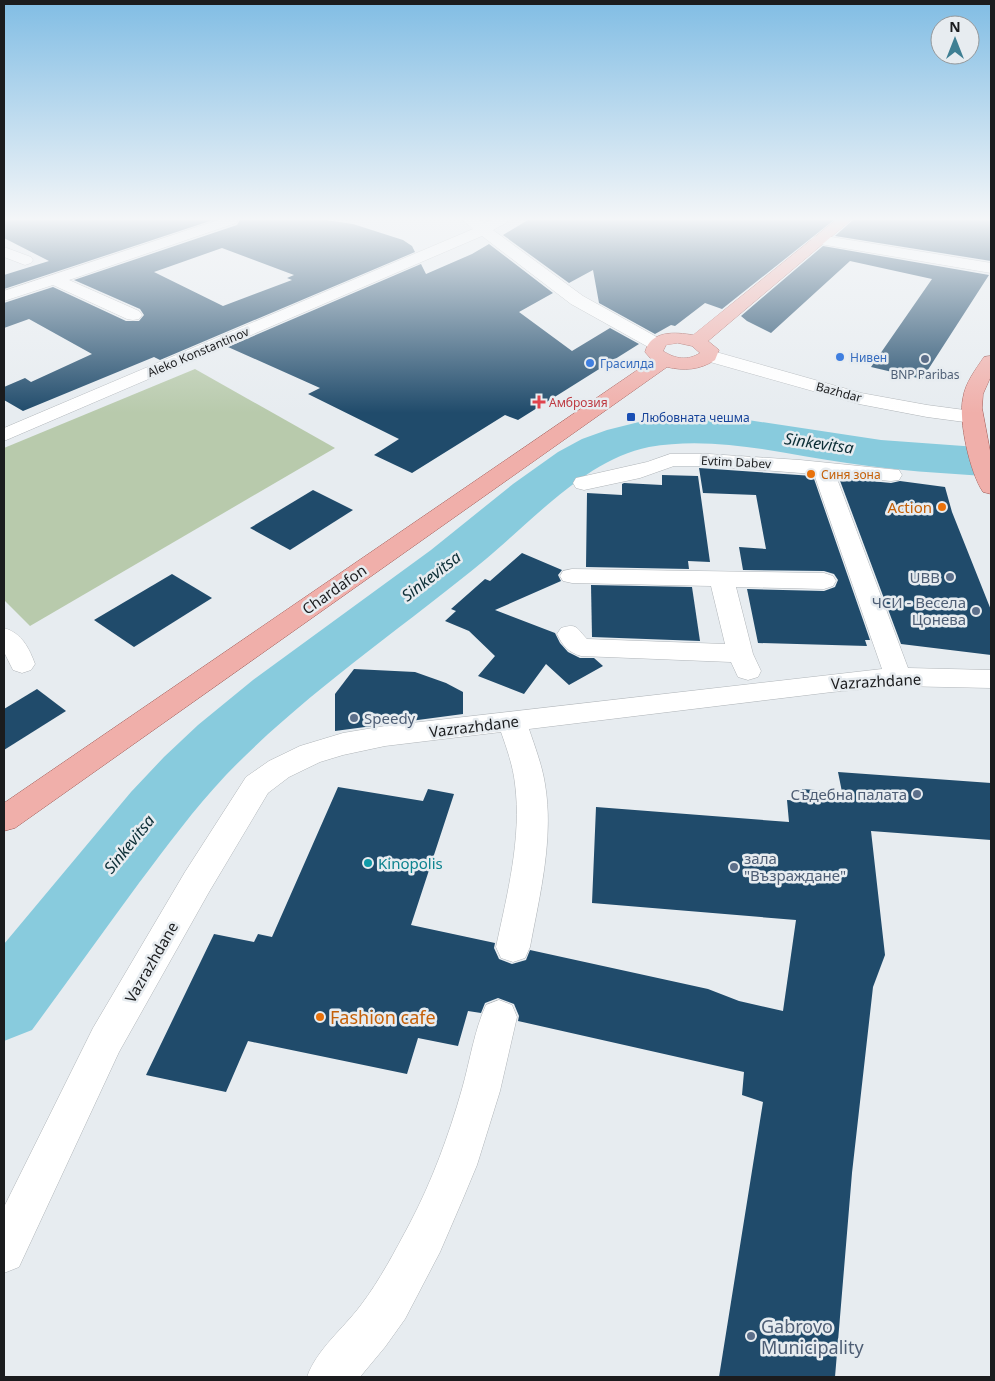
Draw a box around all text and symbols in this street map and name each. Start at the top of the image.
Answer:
north arrow [930,15,980,65]
text: N [949,17,961,36]
street label: Aleko Konstantinov [145,323,252,381]
place label: Нивен [850,349,887,366]
marker: Нивен [834,351,846,363]
marker: BNP Paribas [919,353,931,365]
place label: Грасилда [600,355,654,372]
marker: Грасилда [584,357,596,369]
place label: BNP Paribas [890,366,960,383]
street label: Bazhdar [814,378,864,406]
place label: Амброзия [549,394,608,411]
marker: Амброзия [533,396,545,408]
place label: Любовната чешма [641,409,750,426]
marker: Любовната чешма [625,411,637,423]
water label: Sinkevitsa [783,427,855,459]
street label: Evtim Dabev [701,452,772,472]
place label: Синя зона [821,466,881,483]
marker: Синя зона [805,468,817,480]
place label: Action [888,497,932,517]
marker: Action [936,501,948,513]
water label: Sinkevitsa [397,546,465,606]
street label: Chardafon [298,560,370,618]
place label: UBB [910,567,940,587]
marker: UBB [944,571,956,583]
place label: ЧСИ - Весела Цонева [872,592,966,629]
marker: ЧСИ - Весела Цонева [970,605,982,617]
street label: Vazrazhdane [830,669,922,693]
place label: Speedy [364,708,416,728]
street label: Vazrazhdane [428,711,520,741]
marker: Speedy [348,712,360,724]
place label: Съдебна палата [791,784,907,804]
marker: Съдебна палата [911,788,923,800]
water label: Sinkevitsa [99,810,159,878]
place label: зала "Възраждане" [744,848,846,885]
place label: Kinopolis [378,853,443,873]
marker: Kinopolis [362,857,374,869]
marker: зала "Възраждане" [728,861,740,873]
street label: Vazrazhdane [120,918,182,1006]
place label: Fashion cafe [330,1005,436,1029]
marker: Fashion cafe [314,1011,326,1023]
place label: Gabrovo Municipality [761,1314,864,1359]
marker: Gabrovo Municipality [745,1330,757,1342]

